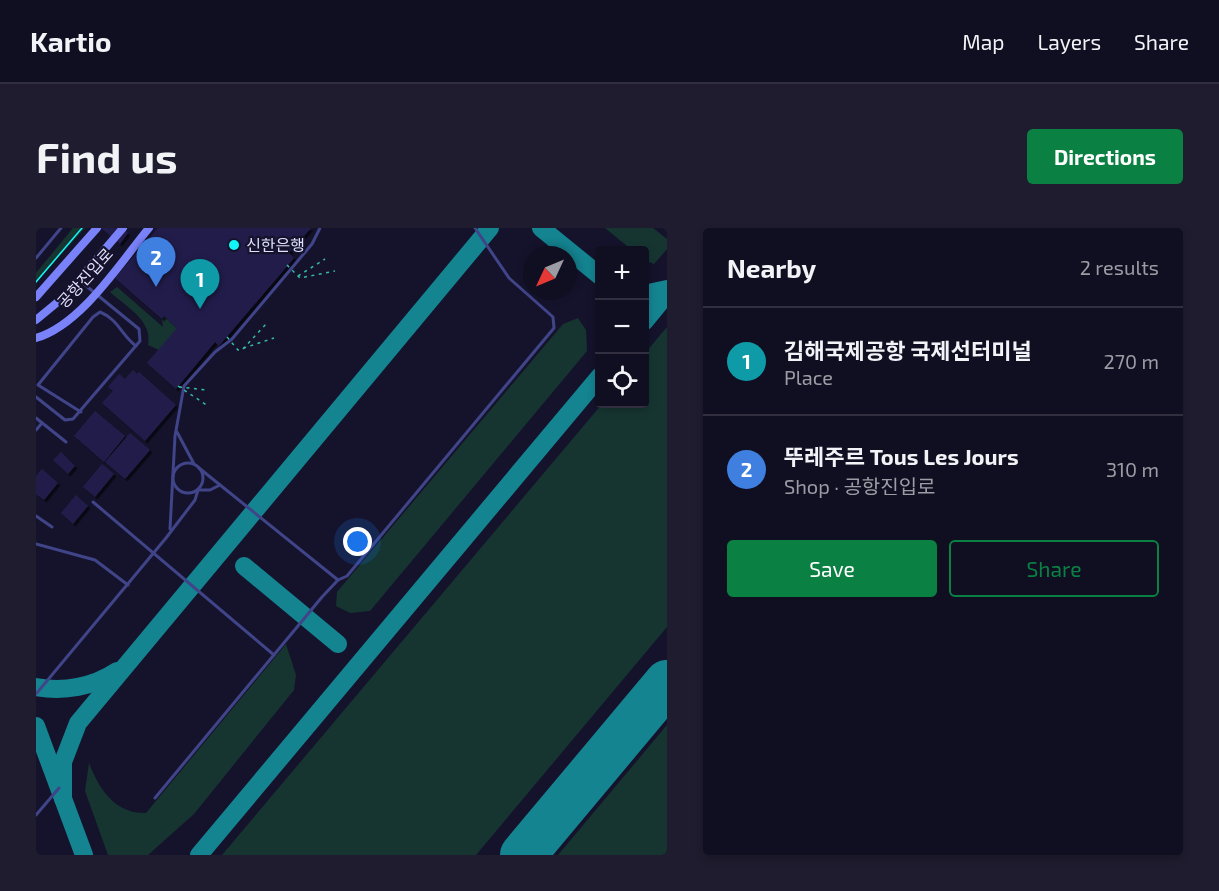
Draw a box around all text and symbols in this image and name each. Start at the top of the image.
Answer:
text: Kartio [30,24,111,58]
text: Map [962,29,1004,54]
text: Layers [1037,29,1101,54]
text: Share [1134,29,1189,54]
button: Directions [1027,129,1183,184]
text: Find us [36,131,178,181]
place label: 신한은행 [246,235,305,254]
pin: 2 [136,238,176,287]
marker: 신한은행 [227,238,241,252]
street label: 공항진입로 [53,244,116,311]
north arrow [523,246,577,300]
map controls [595,246,649,408]
button: + [595,246,649,300]
text: Nearby [727,252,816,283]
text: 2 results [1080,255,1159,279]
pin: 1 [180,260,220,309]
button: − [595,300,649,354]
text: 김해국제공항 국제선터미널 [784,337,1032,363]
text: 1 [742,349,751,373]
text: 270 m [1103,349,1159,373]
button: locate [595,354,649,408]
text: Place [784,365,833,389]
text: 뚜레주르 Tous Les Jours [784,443,1019,469]
text: 2 [741,457,752,481]
text: 310 m [1106,457,1159,481]
text: Shop · 공항진입로 [784,474,935,498]
your location [343,527,372,556]
button: Save [727,540,937,597]
button: Share [949,540,1159,597]

